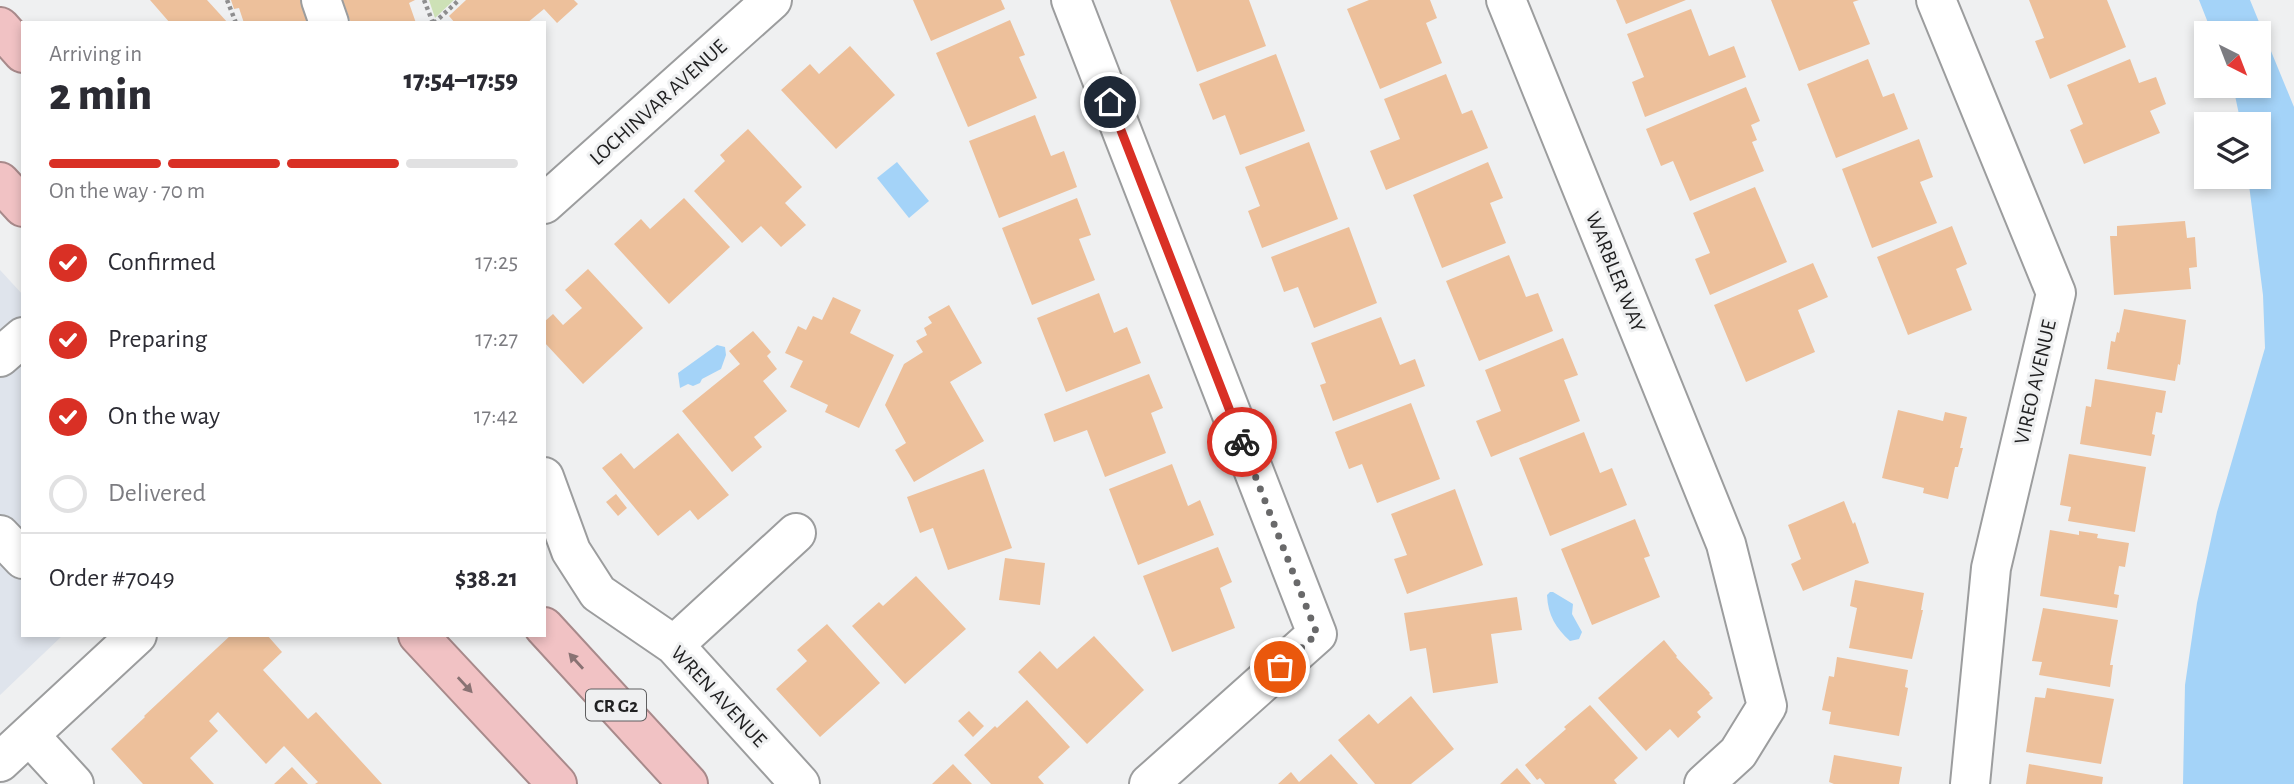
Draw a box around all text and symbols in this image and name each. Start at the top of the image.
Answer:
north arrow [2194,21,2272,98]
map controls [2194,21,2271,189]
street label: LOCHINVAR AVENUE [586,36,731,169]
text: Arriving in [49,43,142,66]
text: 17:54–17:59 [403,67,518,93]
text: 2 min [49,72,152,118]
pin [1080,72,1140,132]
icon: home [1091,83,1129,121]
button: layers [2194,112,2271,189]
text: On the way · 70 m [49,180,205,203]
street label: WARBLER WAY [1582,209,1649,335]
icon: check [49,244,87,282]
text: Confirmed [108,249,216,275]
text: 17:25 [475,251,518,274]
street label: VIREO AVENUE [2011,318,2060,446]
icon: check [49,321,87,359]
text: Preparing [108,326,207,352]
text: 17:27 [475,328,518,351]
icon: check [49,398,87,436]
text: On the way [108,403,220,429]
text: 17:42 [474,405,518,428]
courier [1207,407,1277,477]
icon: bike [1223,423,1261,461]
text: Delivered [108,480,206,506]
text: Order #7049 [49,565,175,591]
text: $38.21 [455,565,518,591]
pin [1250,637,1310,697]
street label: WREN AVENUE [667,642,771,751]
icon: bag [1261,648,1299,686]
one-way arrow [568,653,584,670]
one-way arrow [456,676,472,693]
road number: CR G2 [586,690,646,720]

